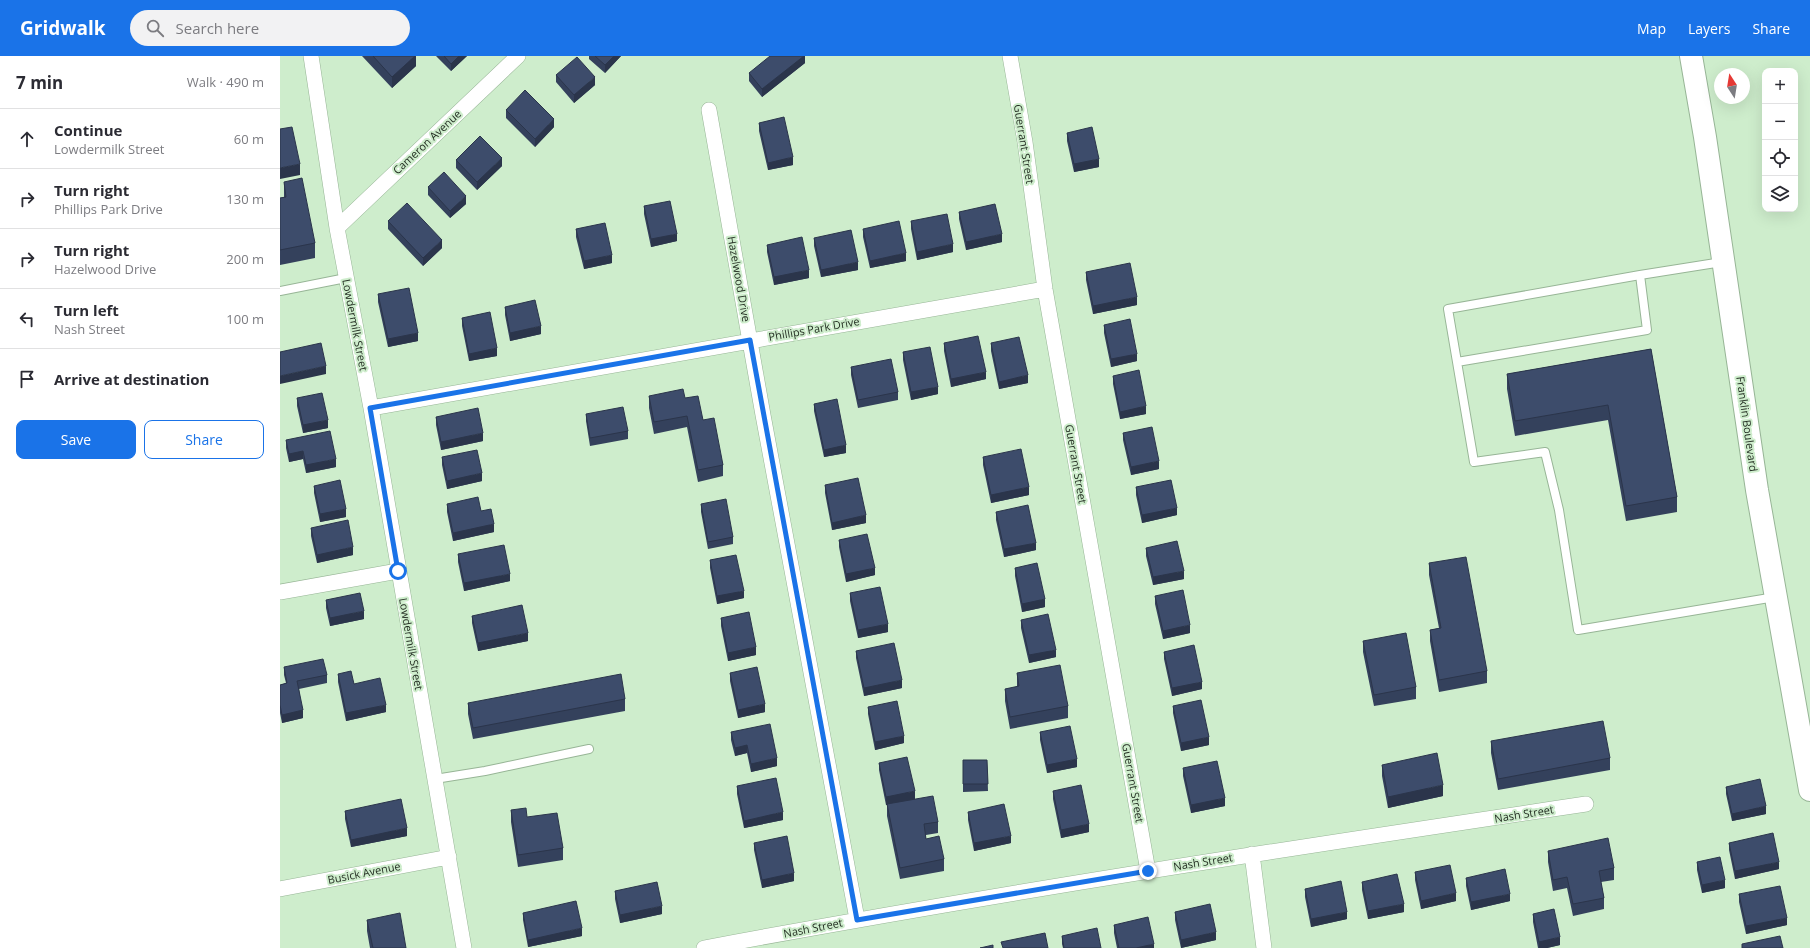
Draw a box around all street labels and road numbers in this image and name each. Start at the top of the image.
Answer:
street label: Guerrant Street [1011,103,1038,185]
street label: Cameron Avenue [389,106,464,177]
street label: Hazelwood Drive [725,235,754,323]
street label: Lowdermilk Street [339,278,372,372]
street label: Phillips Park Drive [767,313,861,344]
street label: Franklin Boulevard [1733,375,1762,473]
street label: Guerrant Street [1062,423,1091,505]
street label: Lowdermilk Street [396,597,427,691]
street label: Guerrant Street [1119,742,1148,824]
street label: Nash Street [1493,801,1555,826]
street label: Nash Street [1172,849,1234,874]
street label: Busick Avenue [326,858,402,887]
street label: Nash Street [782,914,844,941]

